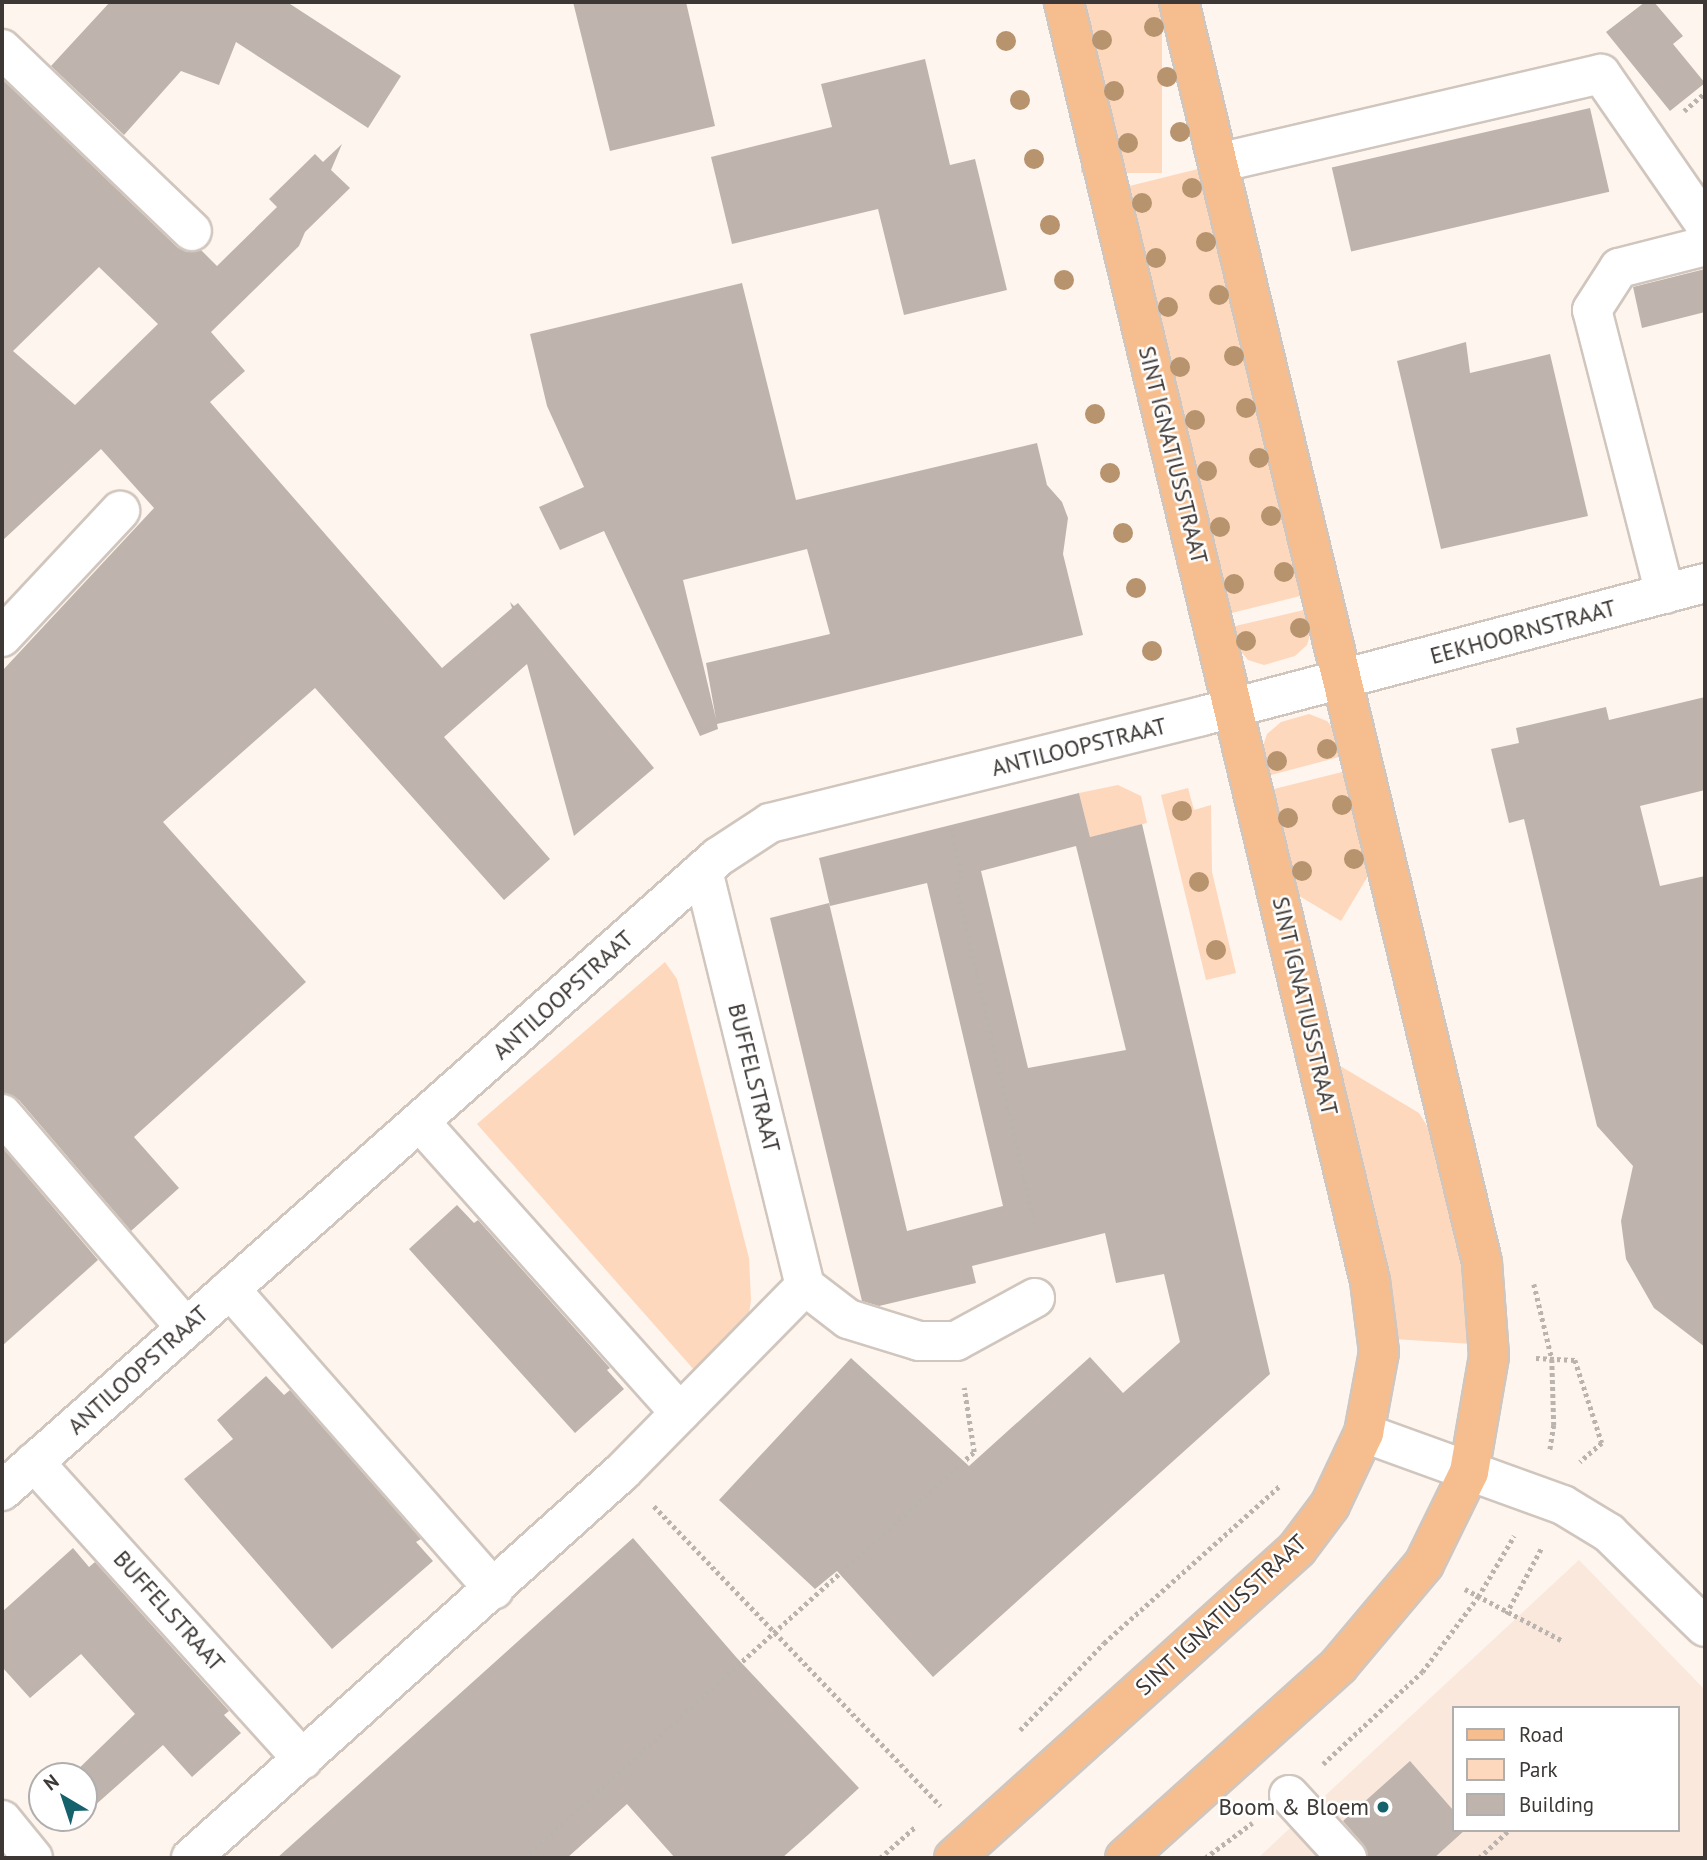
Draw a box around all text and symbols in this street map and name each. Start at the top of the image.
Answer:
street label: SINT IGNATIUSSTRAAT [1132,343,1214,567]
street label: EEKHOORNSTRAAT [1427,594,1619,670]
street label: ANTILOOPSTRAAT [989,712,1169,782]
street label: SINT IGNATIUSSTRAAT [1266,894,1344,1118]
street label: ANTILOOPSTRAAT [487,925,639,1065]
street label: BUFFELSTRAAT [722,1001,786,1155]
street label: ANTILOOPSTRAAT [62,1300,214,1440]
street label: SINT IGNATIUSSTRAAT [1130,1528,1312,1702]
street label: BUFFELSTRAAT [108,1545,230,1677]
legend [1452,1706,1679,1832]
text: Road [1519,1721,1563,1748]
text: Park [1519,1756,1558,1783]
north arrow [28,1762,98,1832]
text: N [39,1769,63,1795]
text: Building [1519,1791,1594,1818]
place label: Boom & Bloem [1218,1793,1369,1821]
marker: Boom & Bloem [1375,1799,1391,1815]

